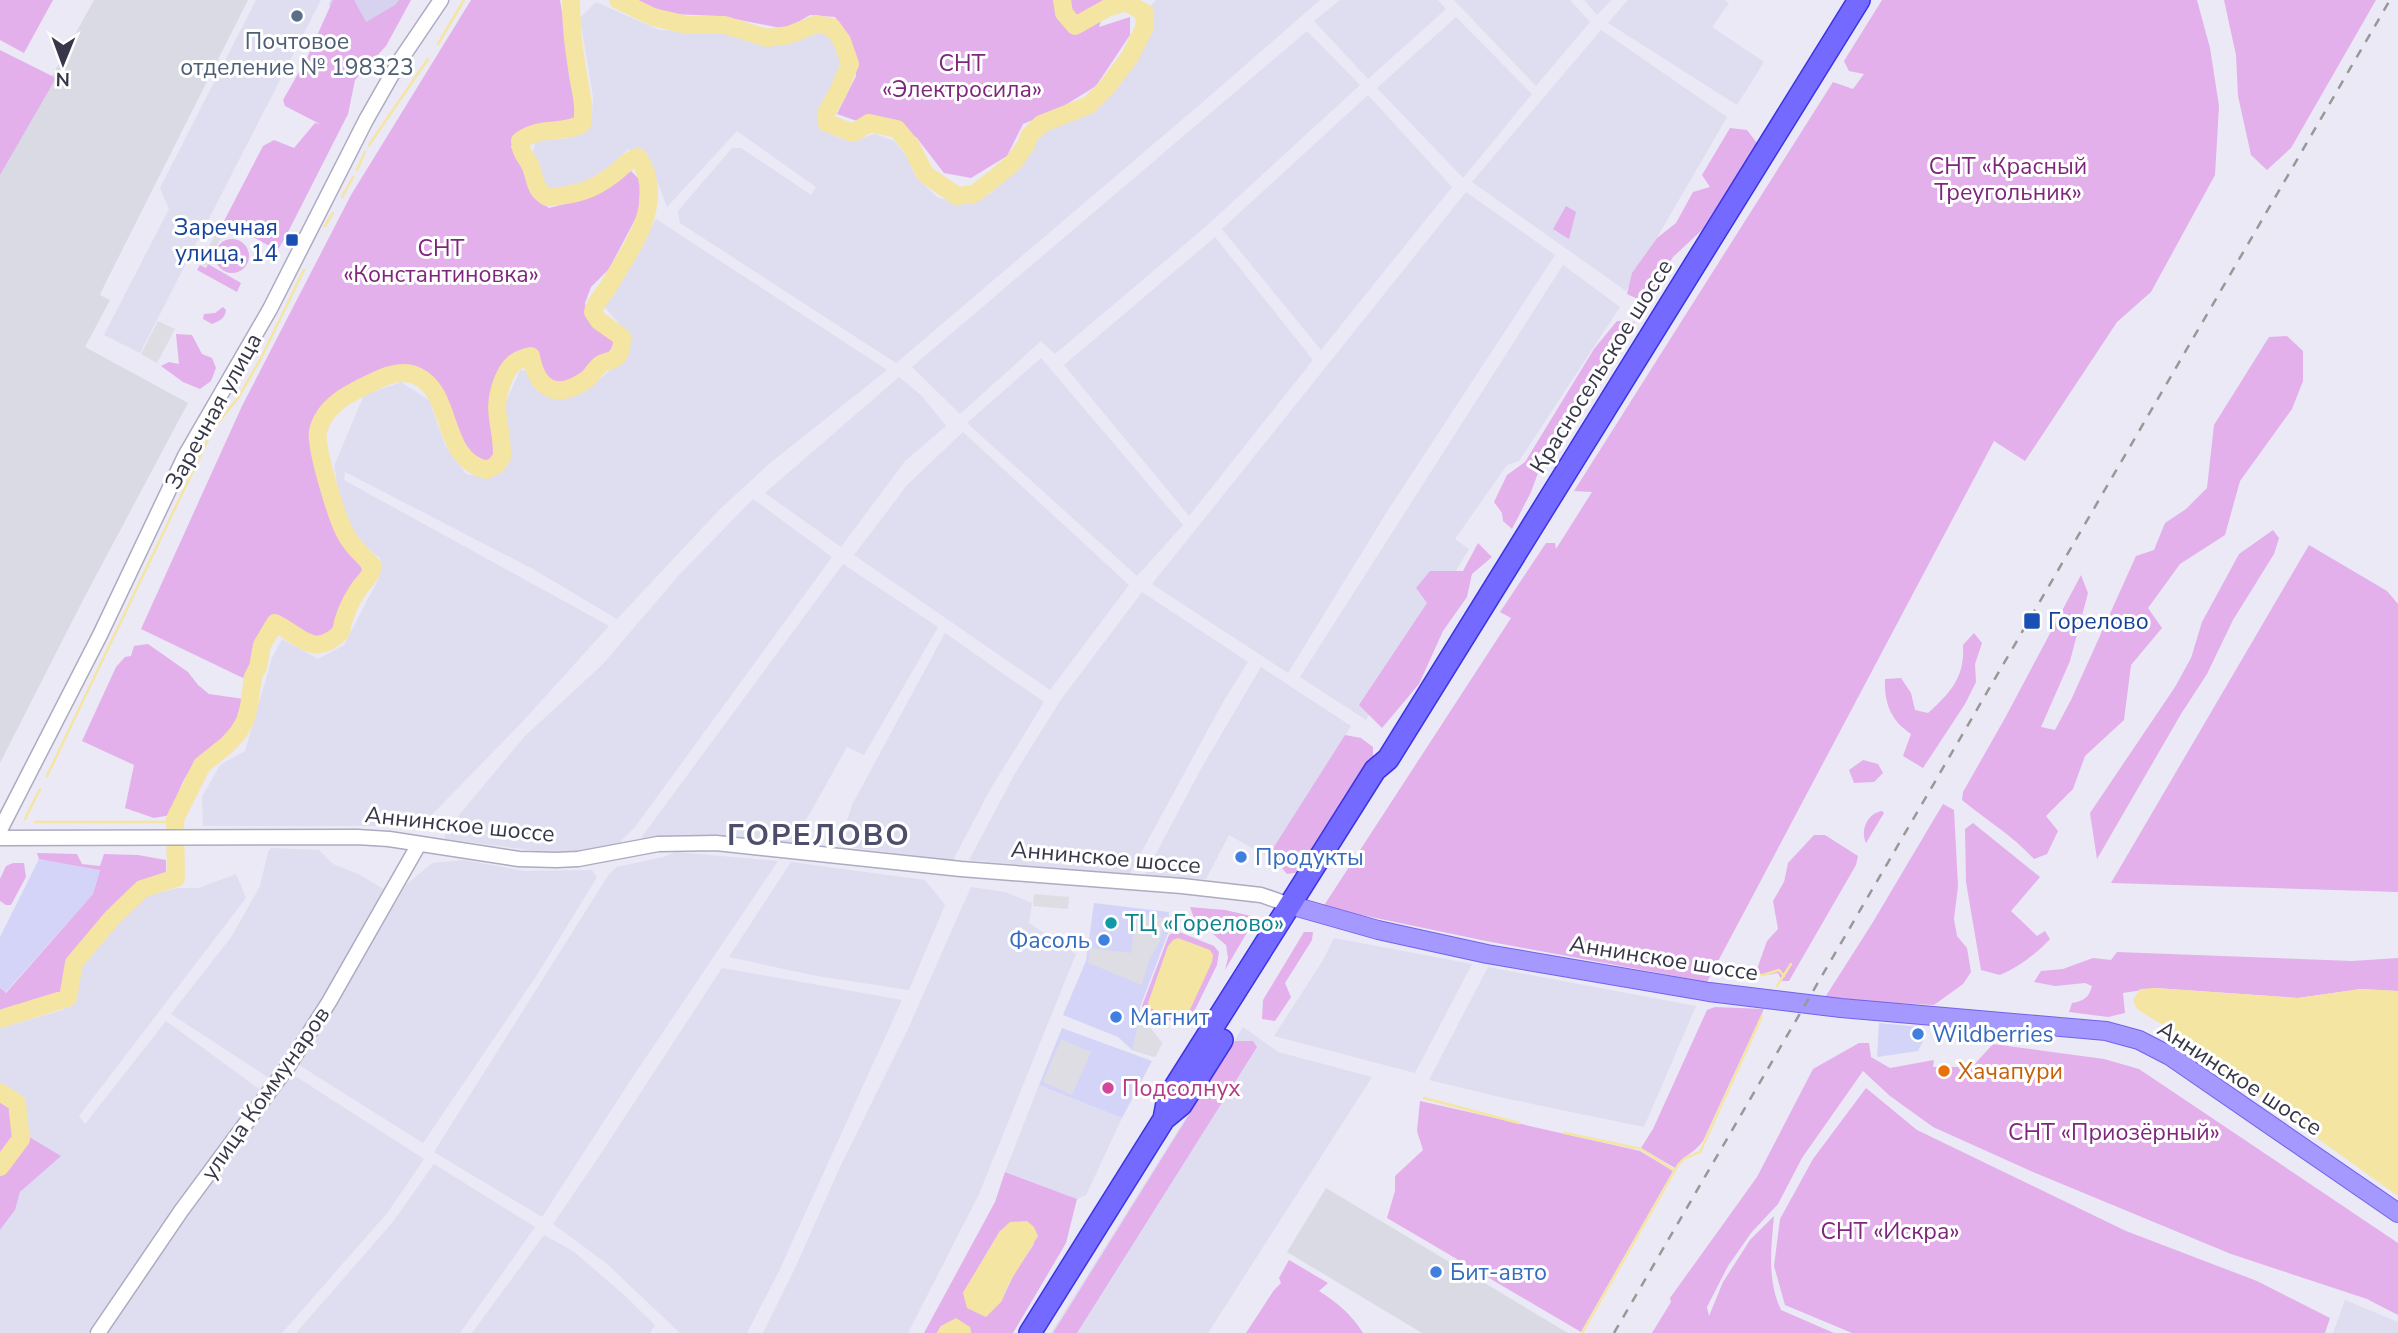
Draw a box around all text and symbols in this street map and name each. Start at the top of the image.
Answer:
marker: Почтовое отделение № 198323 [289,8,305,24]
place label: Почтовое отделение № 198323 [180,26,414,83]
north arrow [28,28,98,98]
park label: СНТ «Электросила» [882,48,1042,105]
text: N [55,66,70,92]
park label: СНТ «Красный Треугольник» [1929,151,2087,208]
place label: Заречная улица, 14 [174,212,278,269]
marker: Заречная улица, 14 [284,232,300,248]
park label: СНТ «Константиновка» [343,233,539,290]
street label: Красносельское шоссе [1523,253,1680,479]
street label: Заречная улица [158,328,269,495]
place label: Горелово [2048,606,2149,637]
marker: Горелово [2022,611,2042,631]
street label: Аннинское шоссе [363,799,556,850]
district label: ГОРЕЛОВО [727,815,911,856]
street label: Аннинское шоссе [1010,834,1202,881]
place label: Продукты [1255,842,1364,873]
marker: Продукты [1233,849,1249,865]
place label: ТЦ «Горелово» [1125,908,1284,939]
marker: ТЦ «Горелово» [1103,915,1119,931]
place label: Фасоль [1009,925,1090,956]
street label: Аннинское шоссе [1567,928,1761,989]
marker: Фасоль [1096,932,1112,948]
street label: улица Коммунаров [194,1000,337,1186]
place label: Магнит [1130,1002,1210,1033]
marker: Магнит [1108,1009,1124,1025]
street label: Аннинское шоссе [2151,1013,2328,1143]
place label: Wildberries [1932,1019,2054,1050]
marker: Wildberries [1910,1026,1926,1042]
place label: Хачапури [1958,1056,2063,1087]
marker: Хачапури [1936,1063,1952,1079]
place label: Подсолнух [1122,1073,1241,1104]
marker: Подсолнух [1100,1080,1116,1096]
park label: СНТ «Приозёрный» [2008,1117,2220,1148]
park label: СНТ «Искра» [1820,1216,1960,1247]
place label: Бит-авто [1450,1257,1547,1288]
marker: Бит-авто [1428,1264,1444,1280]

